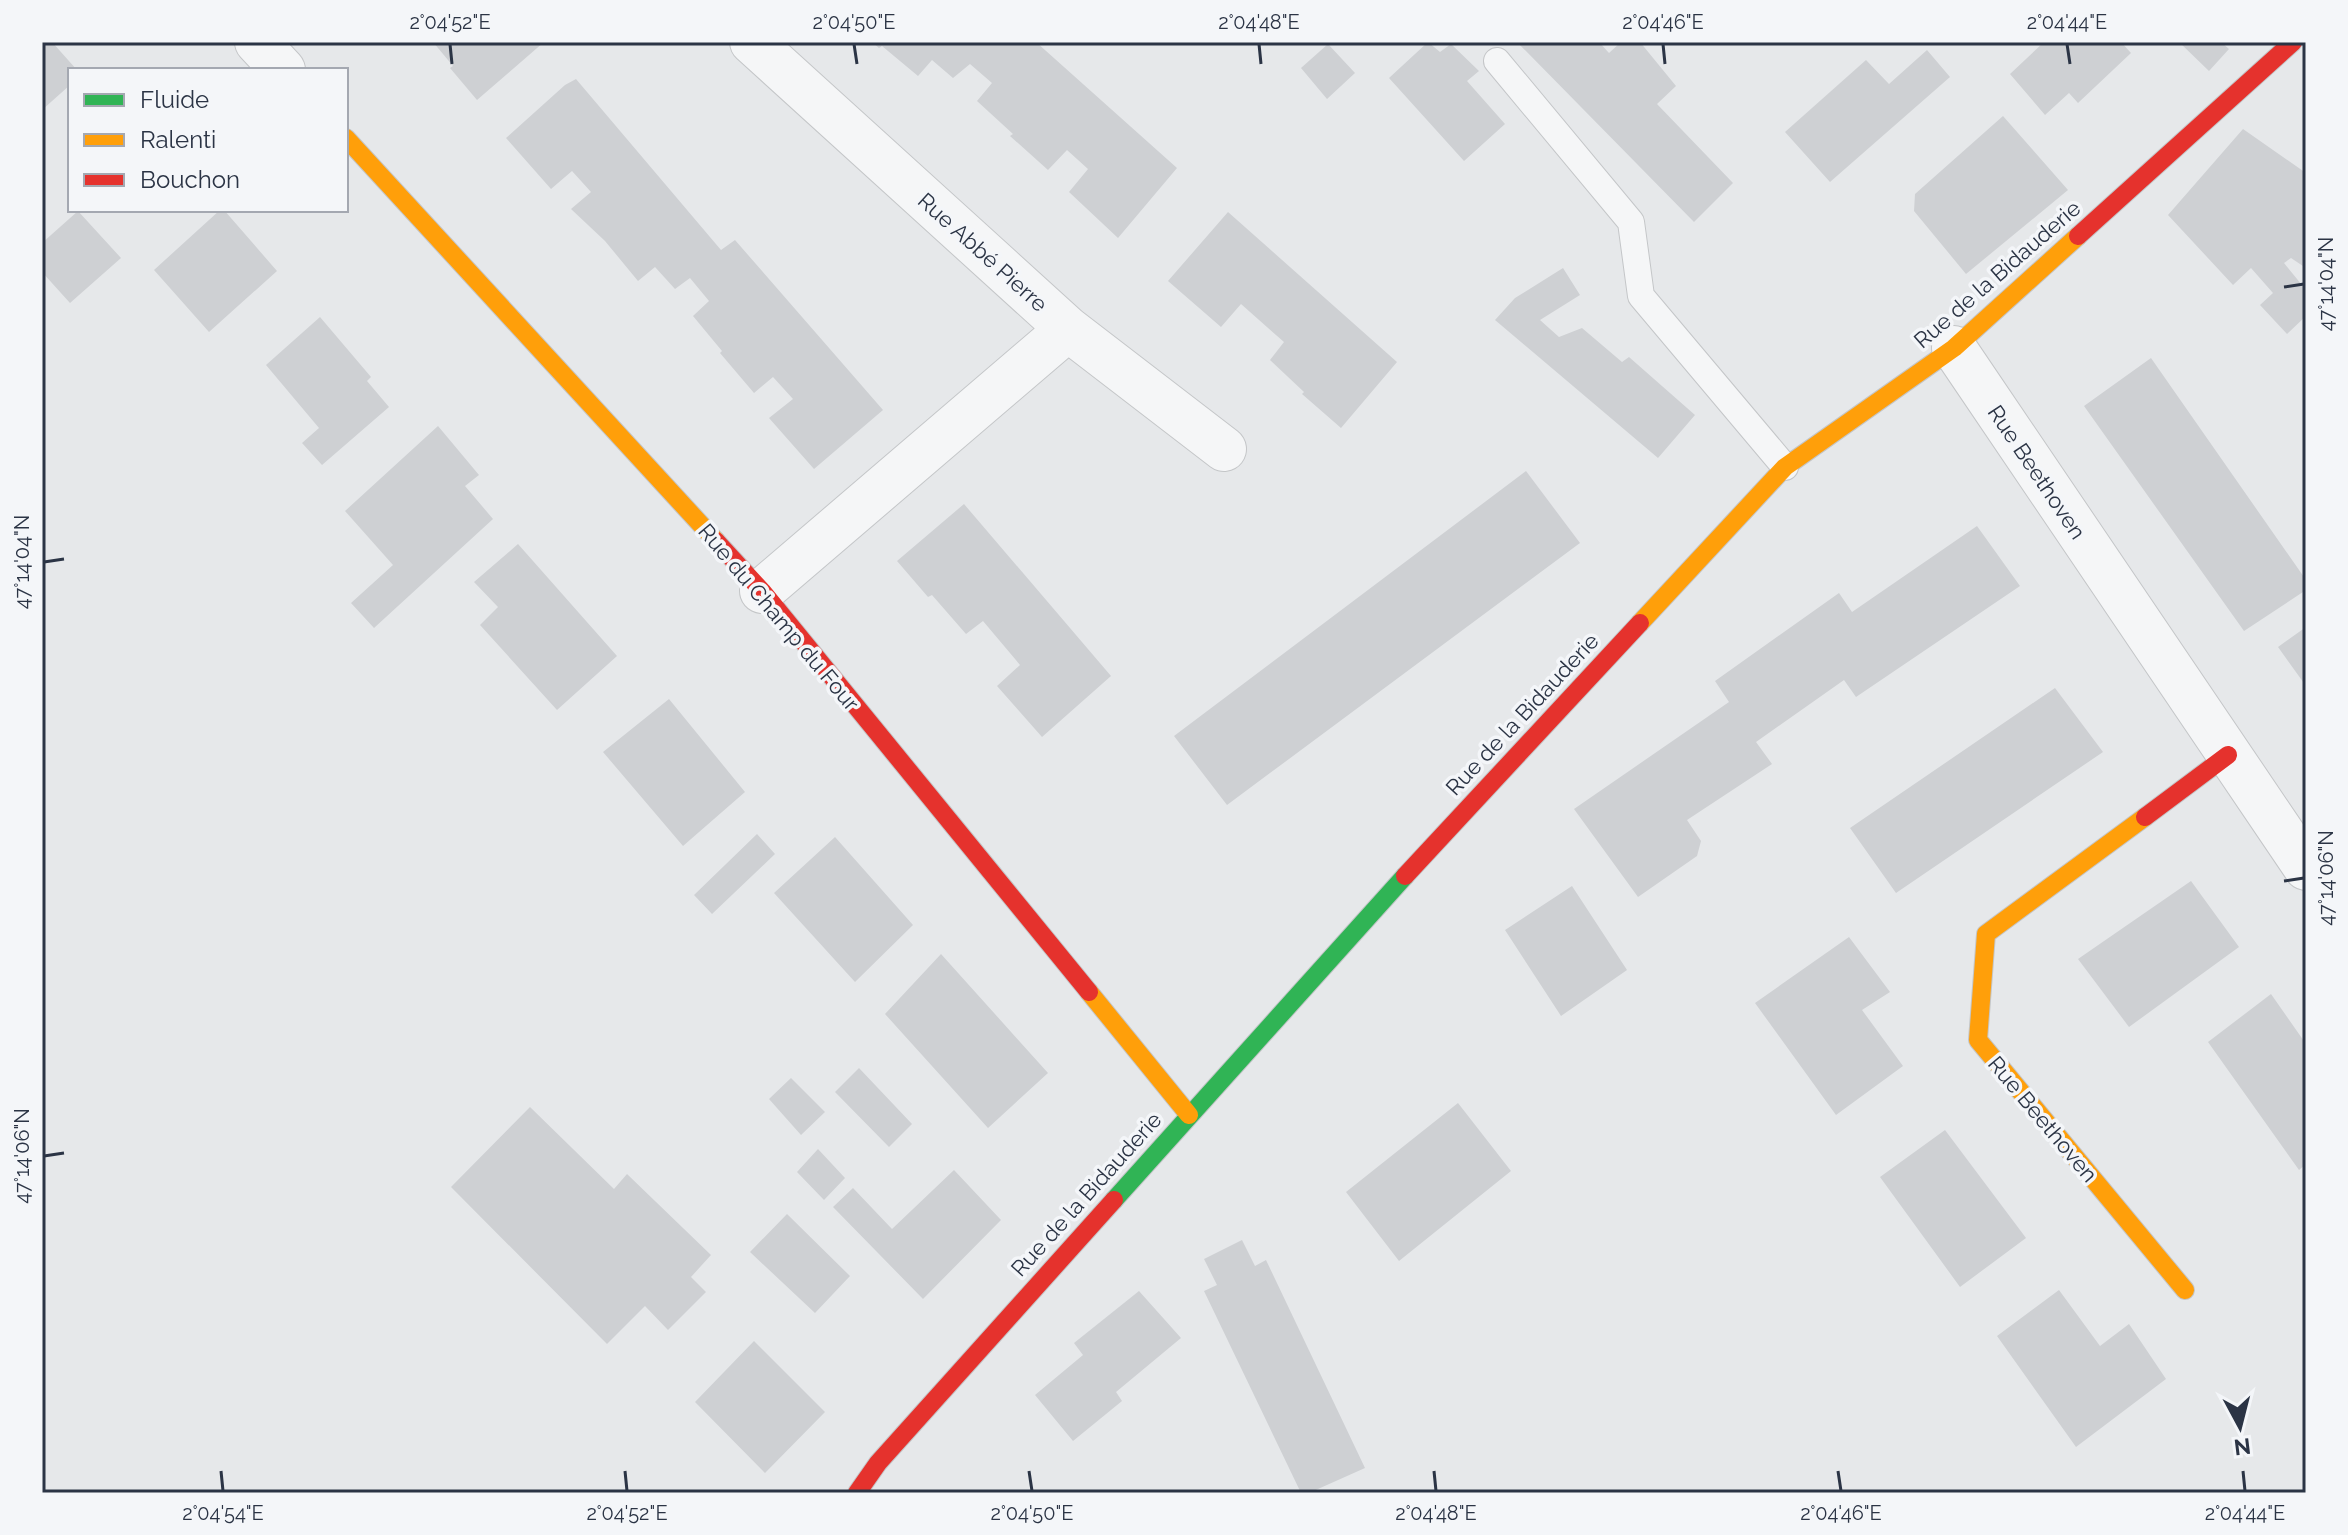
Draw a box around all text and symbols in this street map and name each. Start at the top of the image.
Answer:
text: 2°04'52"E [409,10,491,34]
text: 2°04'50"E [813,10,895,34]
text: 2°04'48"E [1218,10,1300,34]
text: 2°04'46"E [1622,10,1704,34]
text: 2°04'44"E [2027,10,2107,34]
legend [68,68,348,212]
text: Fluide [140,85,209,114]
text: Ralenti [140,125,216,154]
text: Bouchon [140,165,240,194]
street label: Rue Abbé Pierre [913,187,1053,317]
street label: Rue de la Bidauderie [1909,195,2086,353]
text: 47°14'04"N [2314,237,2338,331]
street label: Rue Beethoven [1983,400,2091,544]
text: 47°14'04"N [10,515,34,609]
street label: Rue du Champ du Four [693,518,865,716]
street label: Rue de la Bidauderie [1440,628,1604,800]
text: 47°14'06"N [2314,830,2338,926]
street label: Rue Beethoven [1983,1051,2103,1187]
street label: Rue de la Bidauderie [1005,1107,1167,1281]
text: 47°14'06"N [10,1108,34,1204]
north arrow [2200,1387,2280,1467]
text: N [2233,1433,2252,1461]
text: 2°04'54"E [182,1501,264,1525]
text: 2°04'52"E [586,1501,668,1525]
text: 2°04'50"E [991,1501,1073,1525]
text: 2°04'48"E [1395,1501,1477,1525]
text: 2°04'46"E [1800,1501,1882,1525]
text: 2°04'44"E [2205,1501,2285,1525]

